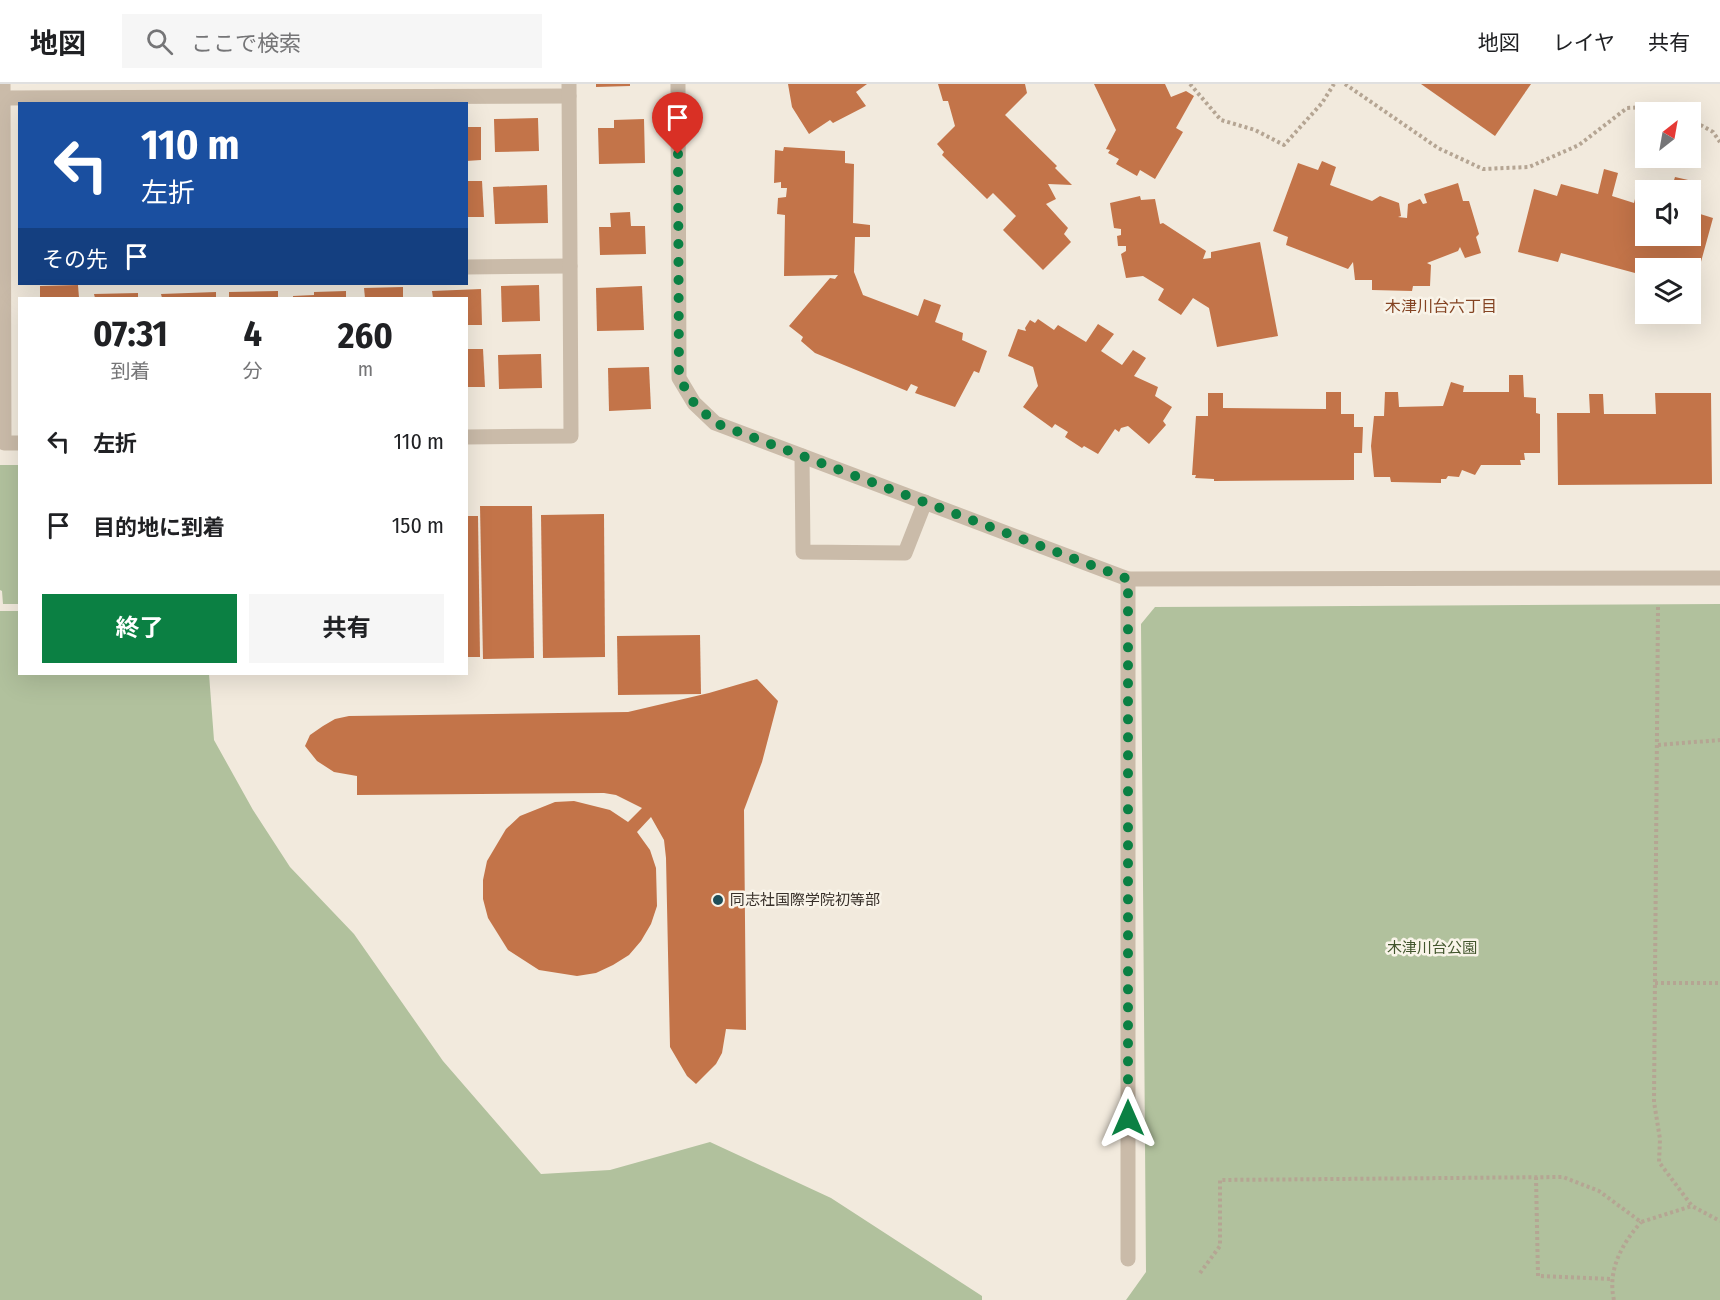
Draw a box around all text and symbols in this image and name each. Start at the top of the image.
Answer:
search box [122,14,542,68]
icon: search [143,25,176,58]
text: 地図 [30,27,86,60]
text: ここで検索 [191,30,301,57]
text: 地図 [1478,30,1520,56]
text: レイヤ [1553,30,1615,56]
text: 共有 [1648,30,1690,56]
pin [652,92,703,154]
icon: arrive [661,101,694,134]
north arrow [1635,102,1701,168]
map controls [1635,102,1701,324]
text: 110 m [141,120,240,170]
icon: left [42,126,120,204]
text: 左折 [141,177,195,209]
button: sound [1635,180,1701,246]
icon: arrive [120,240,153,273]
text: その先 [42,246,108,273]
button: layers [1635,258,1701,324]
district label: 木津川台六丁目 [1385,297,1497,316]
text: 07:31 [93,312,168,356]
text: 4 [244,312,262,356]
text: 260 [338,314,393,358]
text: m [358,357,373,381]
text: 到着 [110,359,150,383]
text: 分 [243,359,263,383]
icon: left [42,425,75,458]
text: 110 m [394,428,444,455]
text: 左折 [93,430,137,457]
icon: arrive [42,509,75,542]
text: 150 m [392,512,444,539]
text: 目的地に到着 [93,514,225,541]
button: 終了 [42,594,237,663]
button: 共有 [249,594,444,663]
place label: 同志社国際学院初等部 [730,891,880,909]
marker: 同志社国際学院初等部 [711,893,725,907]
park label: 木津川台公園 [1387,939,1477,957]
position arrow [1096,1086,1160,1150]

